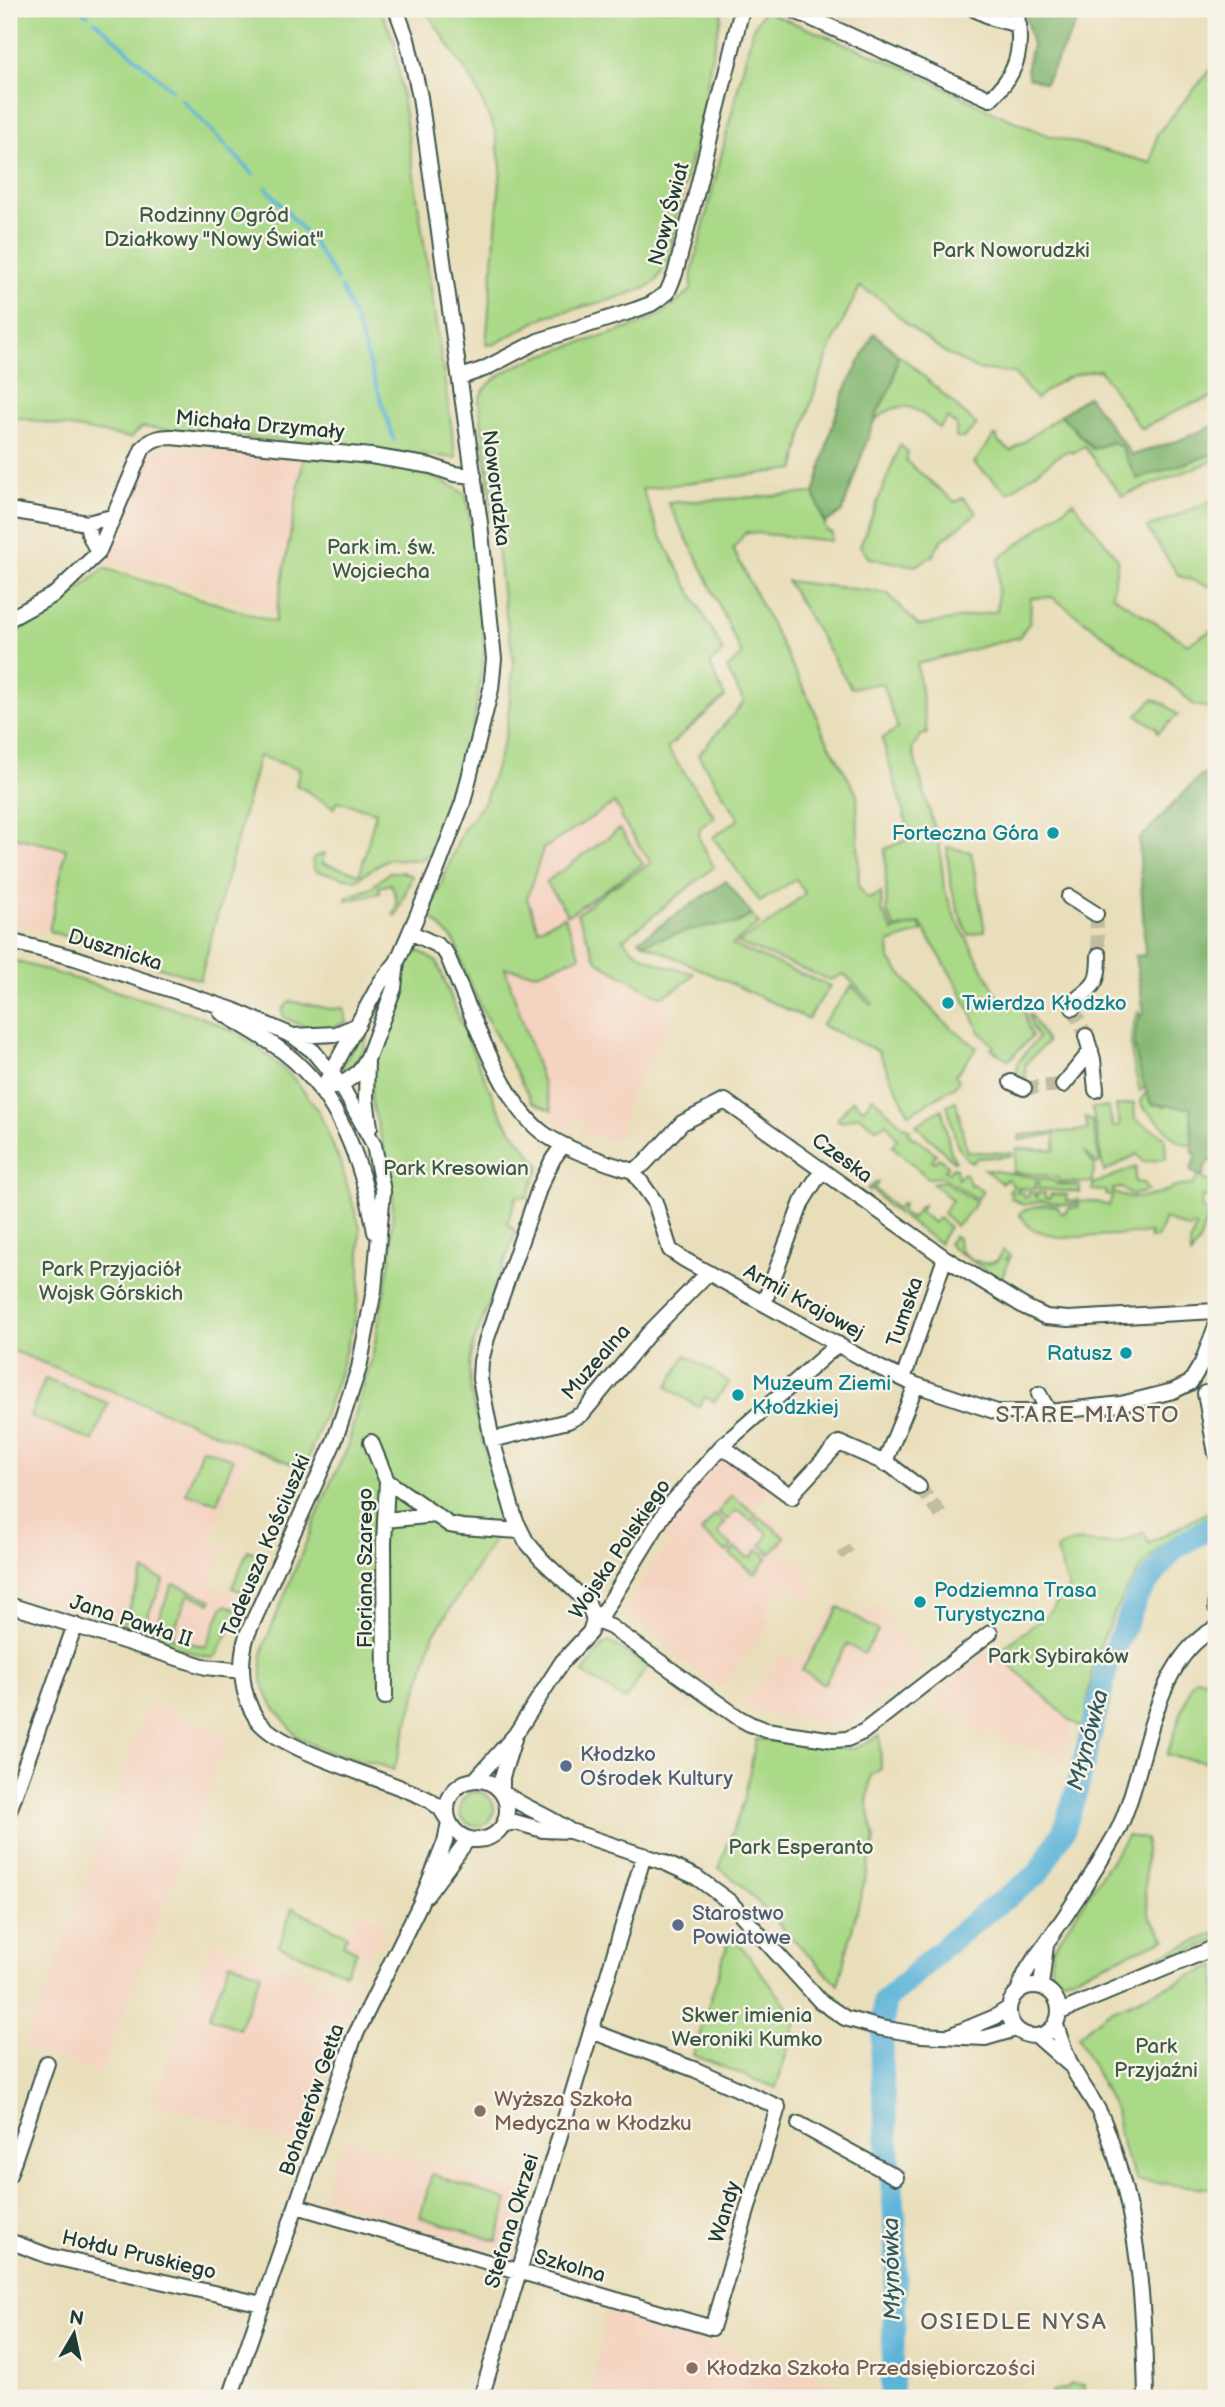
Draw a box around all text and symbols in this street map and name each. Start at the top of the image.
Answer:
street label: Nowy Świat [643,159,695,268]
park label: Rodzinny Ogród Działkowy "Nowy Świat" [104,203,324,252]
park label: Park Noworudzki [932,238,1090,263]
street label: Michała Drzymały [174,405,346,445]
street label: Noworudzka [476,429,516,547]
park label: Park im. św. Wojciecha [327,535,435,584]
place label: Forteczna Góra [892,821,1039,846]
marker: Forteczna Góra [1045,825,1061,841]
street label: Dusznicka [65,924,165,976]
place label: Twierdza Kłodzko [962,991,1127,1016]
marker: Twierdza Kłodzko [940,995,956,1011]
street label: Czeska [807,1128,877,1188]
park label: Park Kresowian [383,1156,529,1181]
park label: Park Przyjaciół Wojsk Górskich [39,1257,183,1306]
street label: Armii Krajowej [739,1259,869,1345]
street label: Tumska [881,1274,929,1350]
street label: Muzealna [556,1319,636,1405]
place label: Ratusz [1047,1341,1113,1366]
marker: Ratusz [1118,1345,1134,1361]
place label: Muzeum Ziemi Kłodzkiej [752,1371,891,1420]
marker: Muzeum Ziemi Kłodzkiej [730,1387,746,1403]
district label: STARE MIASTO [995,1401,1181,1429]
street label: Tadeusza Kościuszki [216,1451,316,1641]
street label: Wojska Polskiego [564,1474,676,1624]
street label: Floriana Szarego [353,1488,378,1648]
place label: Podziemna Trasa Turystyczna [934,1578,1097,1627]
street label: Jana Pawła II [67,1589,195,1653]
marker: Podziemna Trasa Turystyczna [912,1594,928,1610]
park label: Park Sybiraków [987,1644,1129,1669]
water label: Młynówka [1061,1687,1115,1793]
place label: Kłodzko Ośrodek Kultury [580,1742,733,1791]
marker: Kłodzko Ośrodek Kultury [558,1758,574,1774]
park label: Park Esperanto [728,1835,874,1860]
place label: Starostwo Powiatowe [692,1901,791,1950]
marker: Starostwo Powiatowe [670,1917,686,1933]
park label: Skwer imienia Weroniki Kumko [671,2003,823,2052]
street label: Bohaterów Getta [274,2021,350,2179]
park label: Park Przyjaźni [1114,2034,1198,2083]
place label: Wyższa Szkoła Medyczna w Kłodzku [494,2087,692,2136]
marker: Wyższa Szkoła Medyczna w Kłodzku [472,2103,488,2119]
street label: Stefana Okrzei [480,2151,544,2291]
street label: Wandy [704,2178,746,2246]
water label: Młynówka [877,2217,907,2321]
street label: Hołdu Pruskiego [59,2225,219,2285]
street label: Szkolna [531,2244,609,2288]
north arrow [38,2298,108,2368]
text: N [68,2306,85,2331]
district label: OSIEDLE NYSA [920,2308,1108,2336]
place label: Kłodzka Szkoła Przedsiębiorczości [706,2356,1035,2381]
marker: Kłodzka Szkoła Przedsiębiorczości [684,2360,700,2376]

